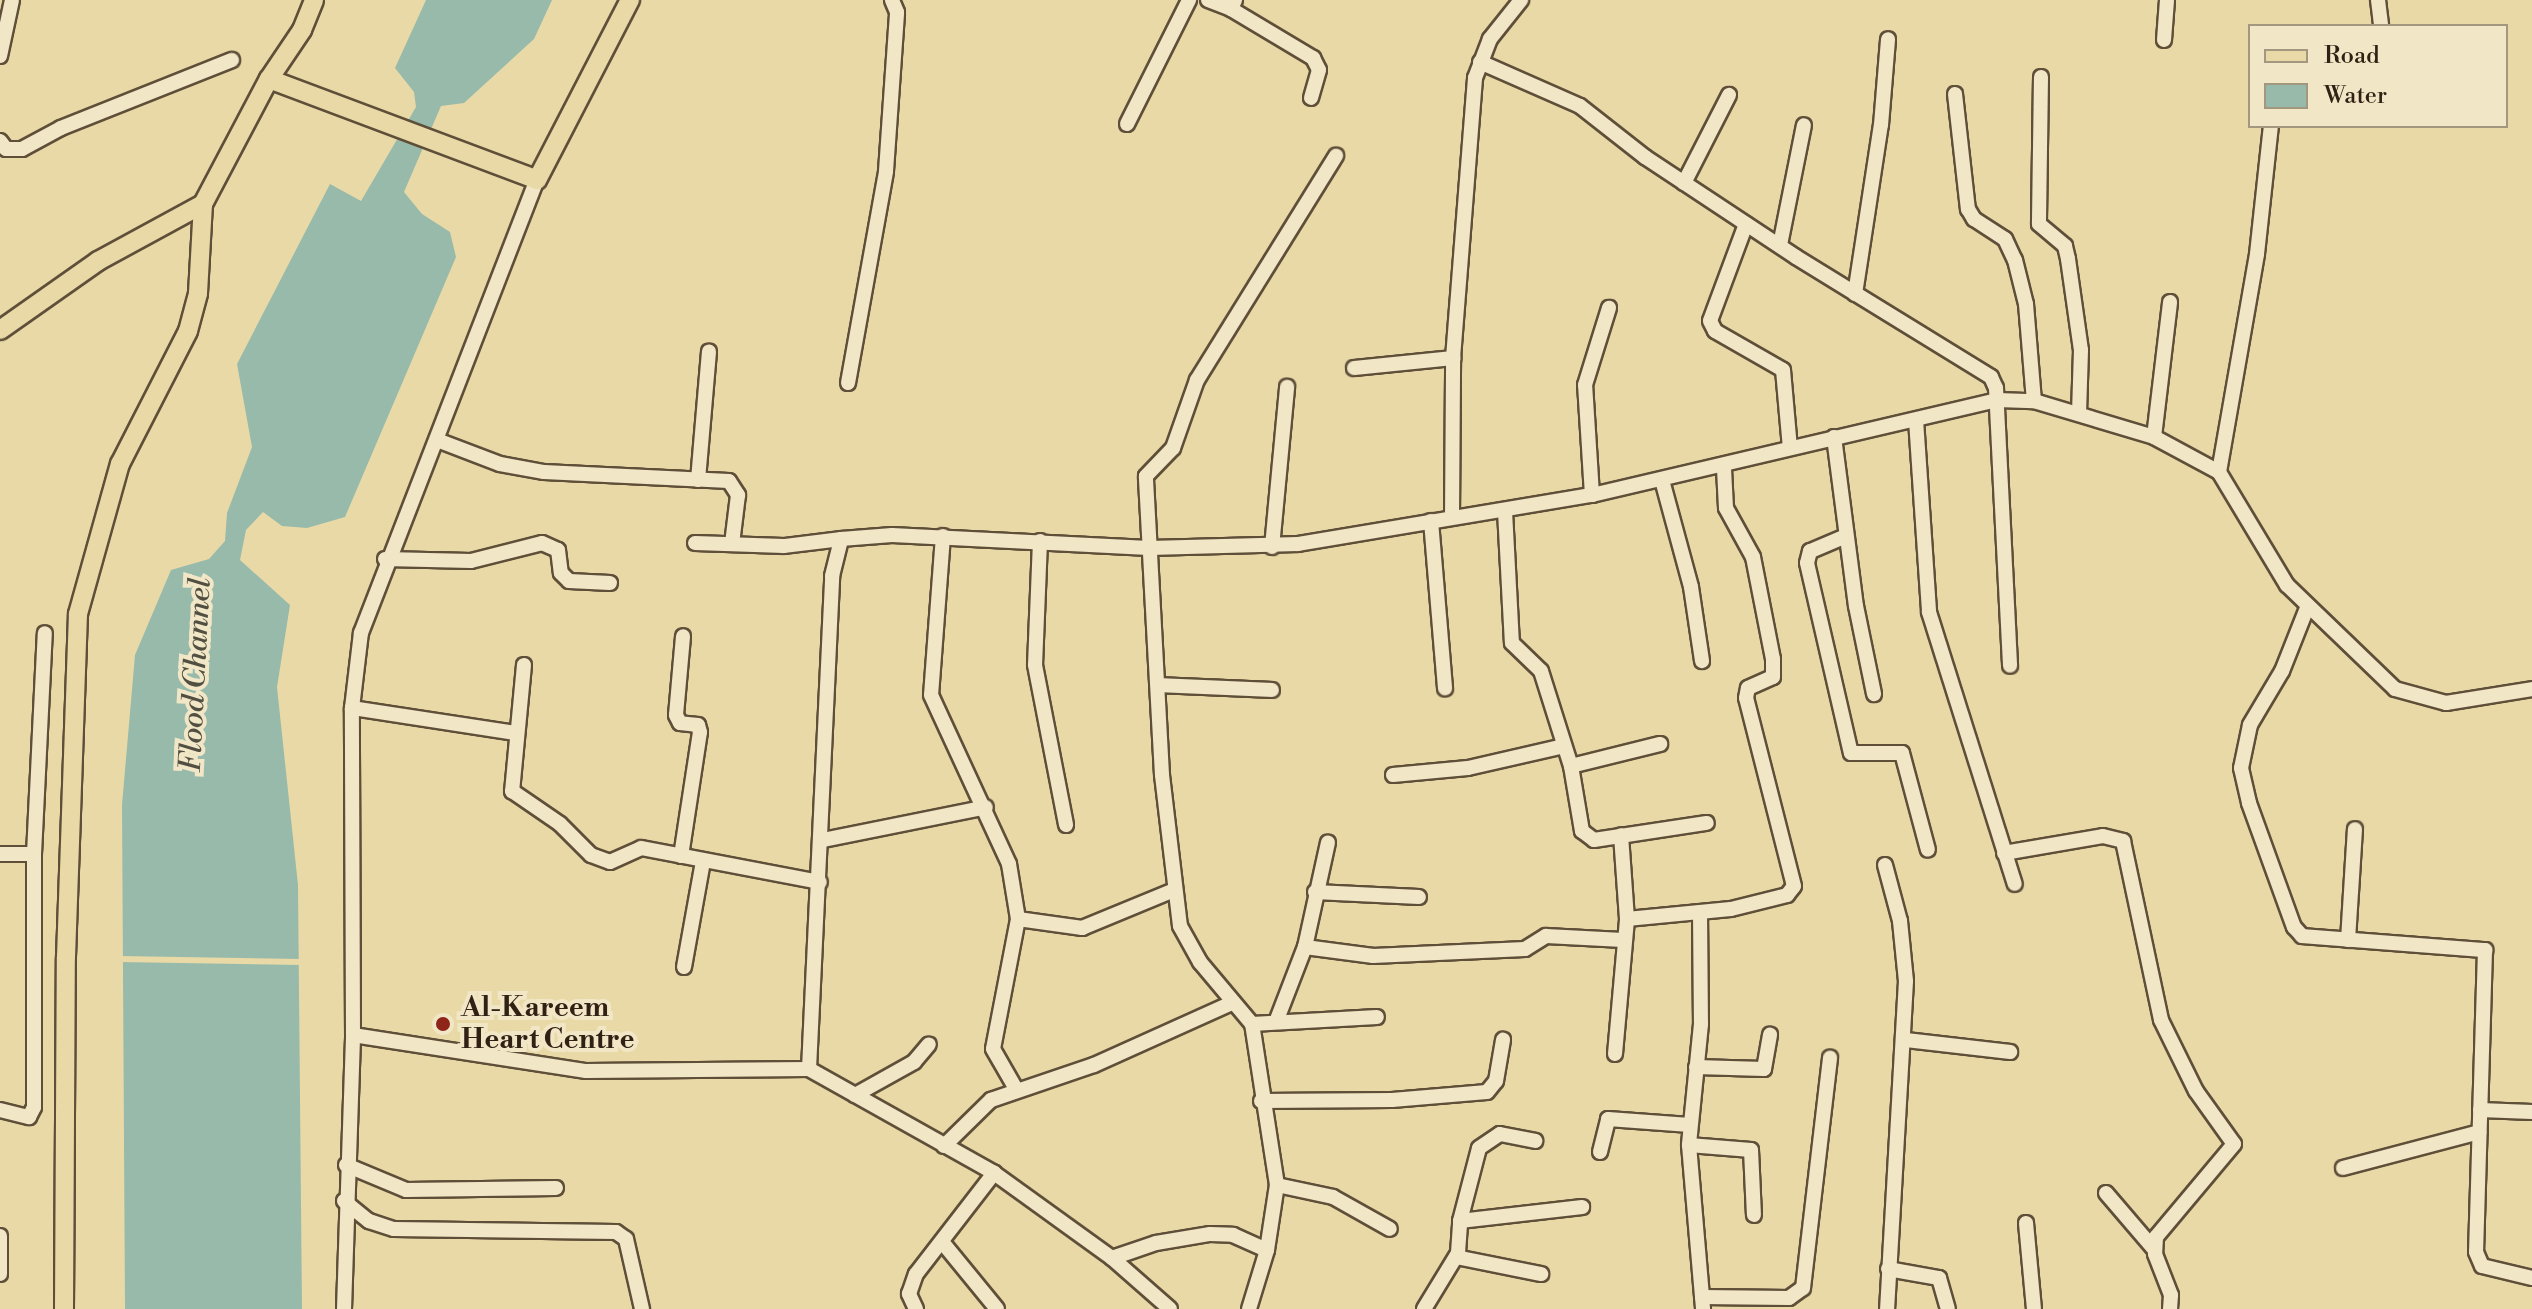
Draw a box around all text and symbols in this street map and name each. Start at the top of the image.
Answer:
legend [2248,24,2508,128]
text: Road [2324,41,2380,71]
text: Water [2324,81,2387,111]
water label: Flood Channel [173,577,219,773]
place label: Al-Kareem Heart Centre [461,991,635,1057]
marker: Al-Kareem Heart Centre [432,1013,454,1035]

